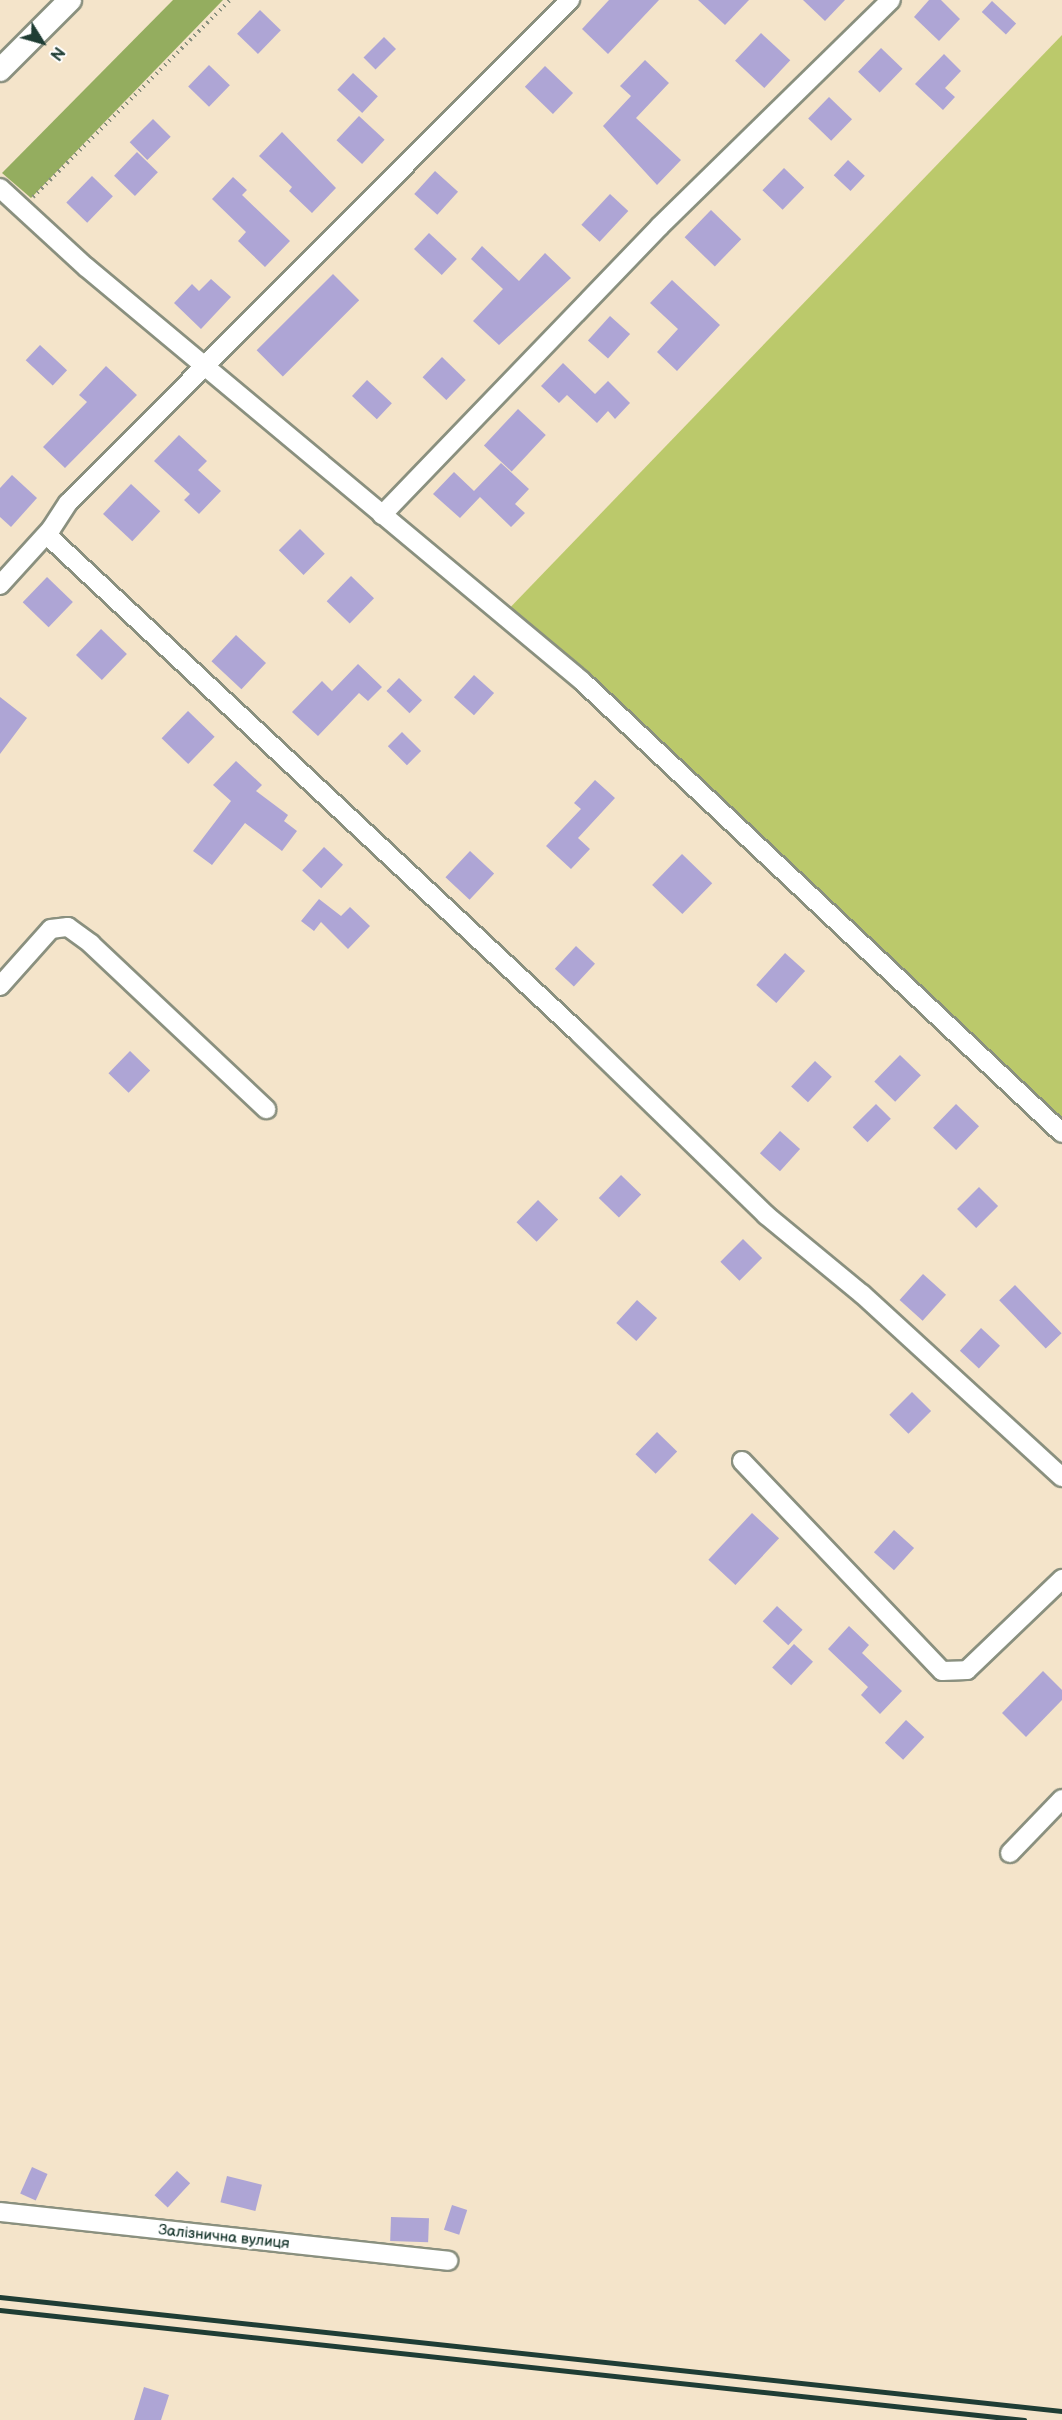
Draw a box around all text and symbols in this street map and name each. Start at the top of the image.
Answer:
north arrow [12,12,72,72]
text: N [46,43,68,64]
street label: Залізнична вулиця [157,2221,291,2253]

